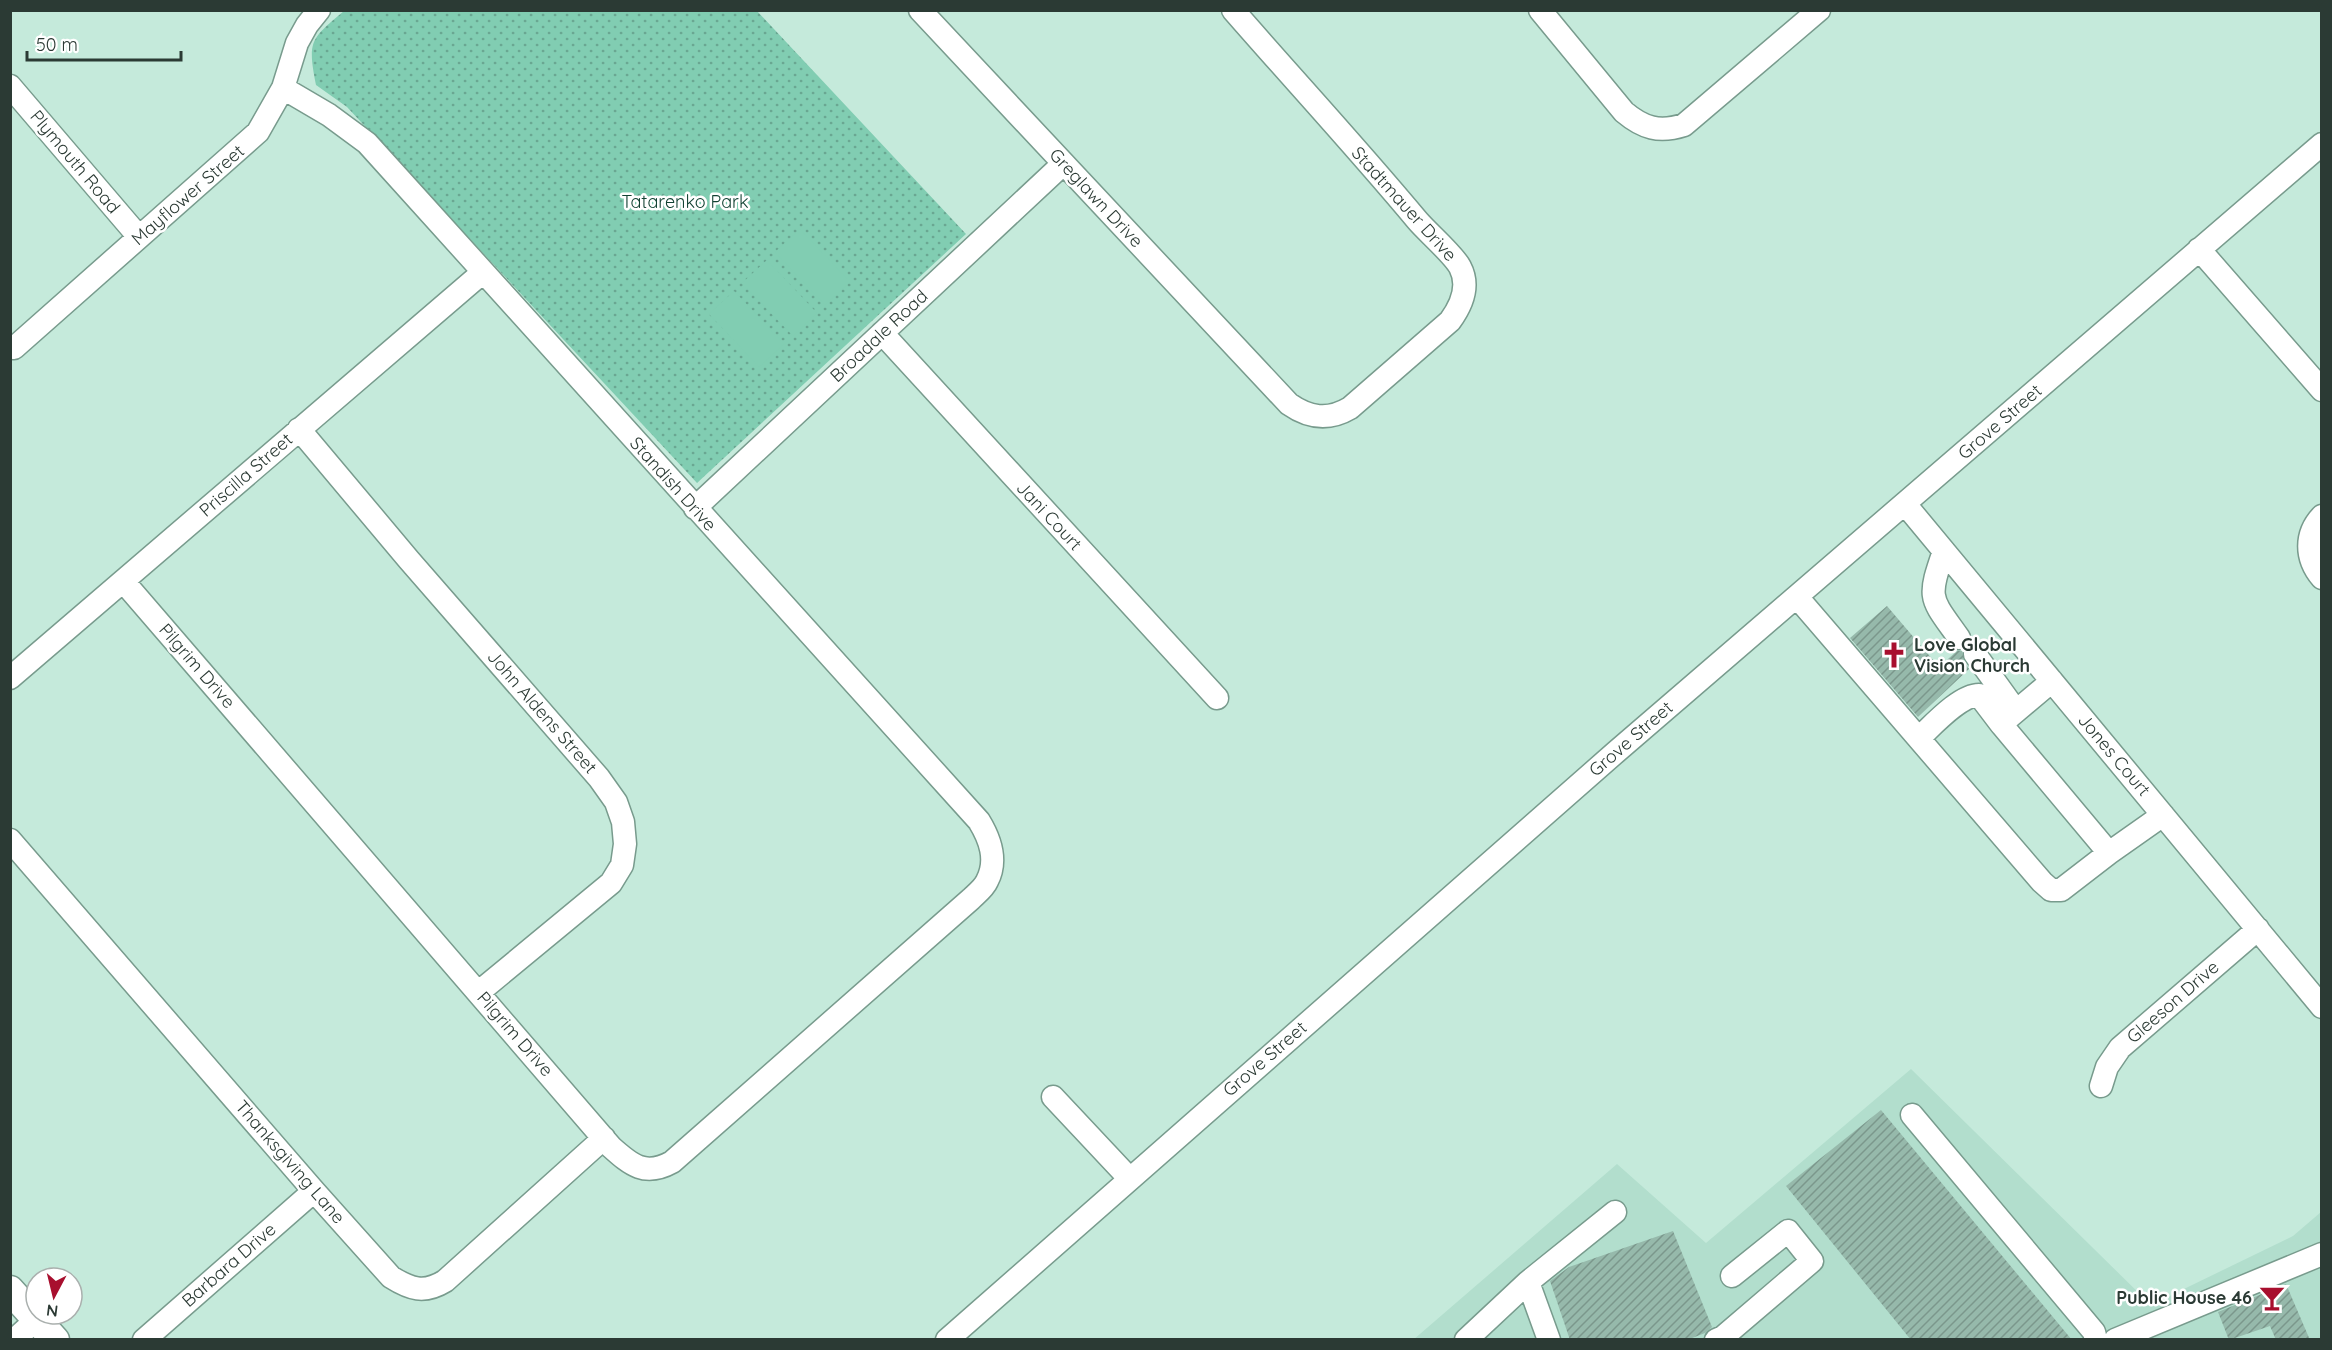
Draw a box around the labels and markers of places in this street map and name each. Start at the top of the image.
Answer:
place label: Love Global Vision Church [1914,633,2030,677]
church icon: Love Global Vision Church [1879,640,1909,670]
bar icon: Public House 46 [2257,1283,2287,1313]
place label: Public House 46 [2116,1286,2252,1309]

